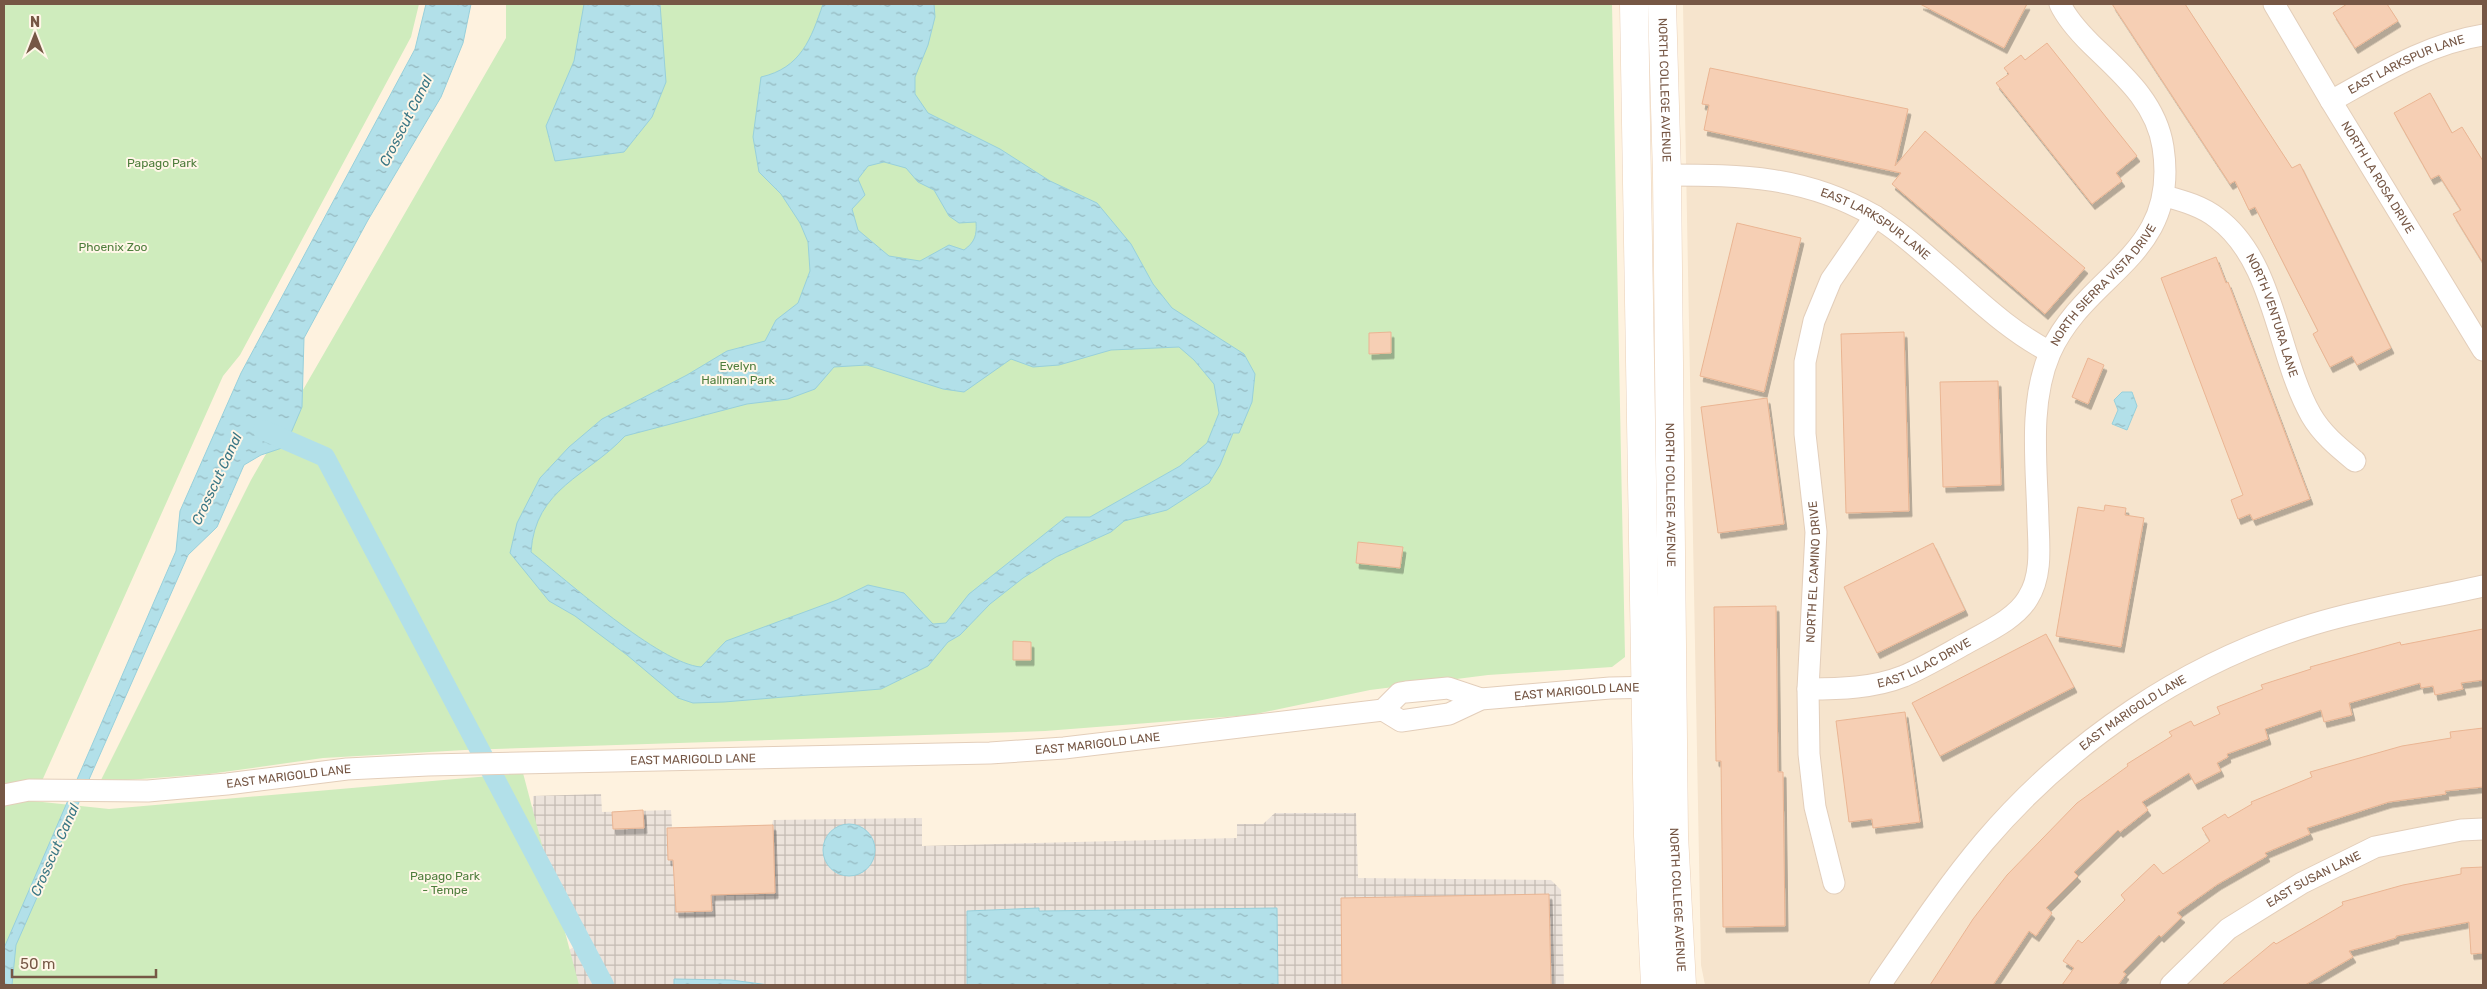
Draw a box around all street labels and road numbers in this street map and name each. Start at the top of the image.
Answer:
street label: NORTH COLLEGE AVENUE [1655,18,1674,162]
street label: EAST LARKSPUR LANE [2346,32,2466,97]
street label: NORTH LA ROSA DRIVE [2338,119,2417,236]
street label: EAST LARKSPUR LANE [1819,185,1933,263]
street label: NORTH SIERRA VISTA DRIVE [2048,221,2159,349]
street label: NORTH VENTURA LANE [2243,251,2301,379]
street label: NORTH COLLEGE AVENUE [1663,423,1678,567]
street label: NORTH EL CAMINO DRIVE [1803,500,1823,643]
street label: EAST LILAC DRIVE [1876,635,1973,691]
street label: EAST MARIGOLD LANE [2077,672,2189,753]
street label: EAST MARIGOLD LANE [1514,680,1640,703]
street label: EAST MARIGOLD LANE [1035,730,1161,757]
street label: EAST MARIGOLD LANE [630,751,756,768]
street label: EAST MARIGOLD LANE [225,762,351,791]
street label: NORTH COLLEGE AVENUE [1667,828,1688,972]
street label: EAST SUSAN LANE [2264,848,2363,910]

